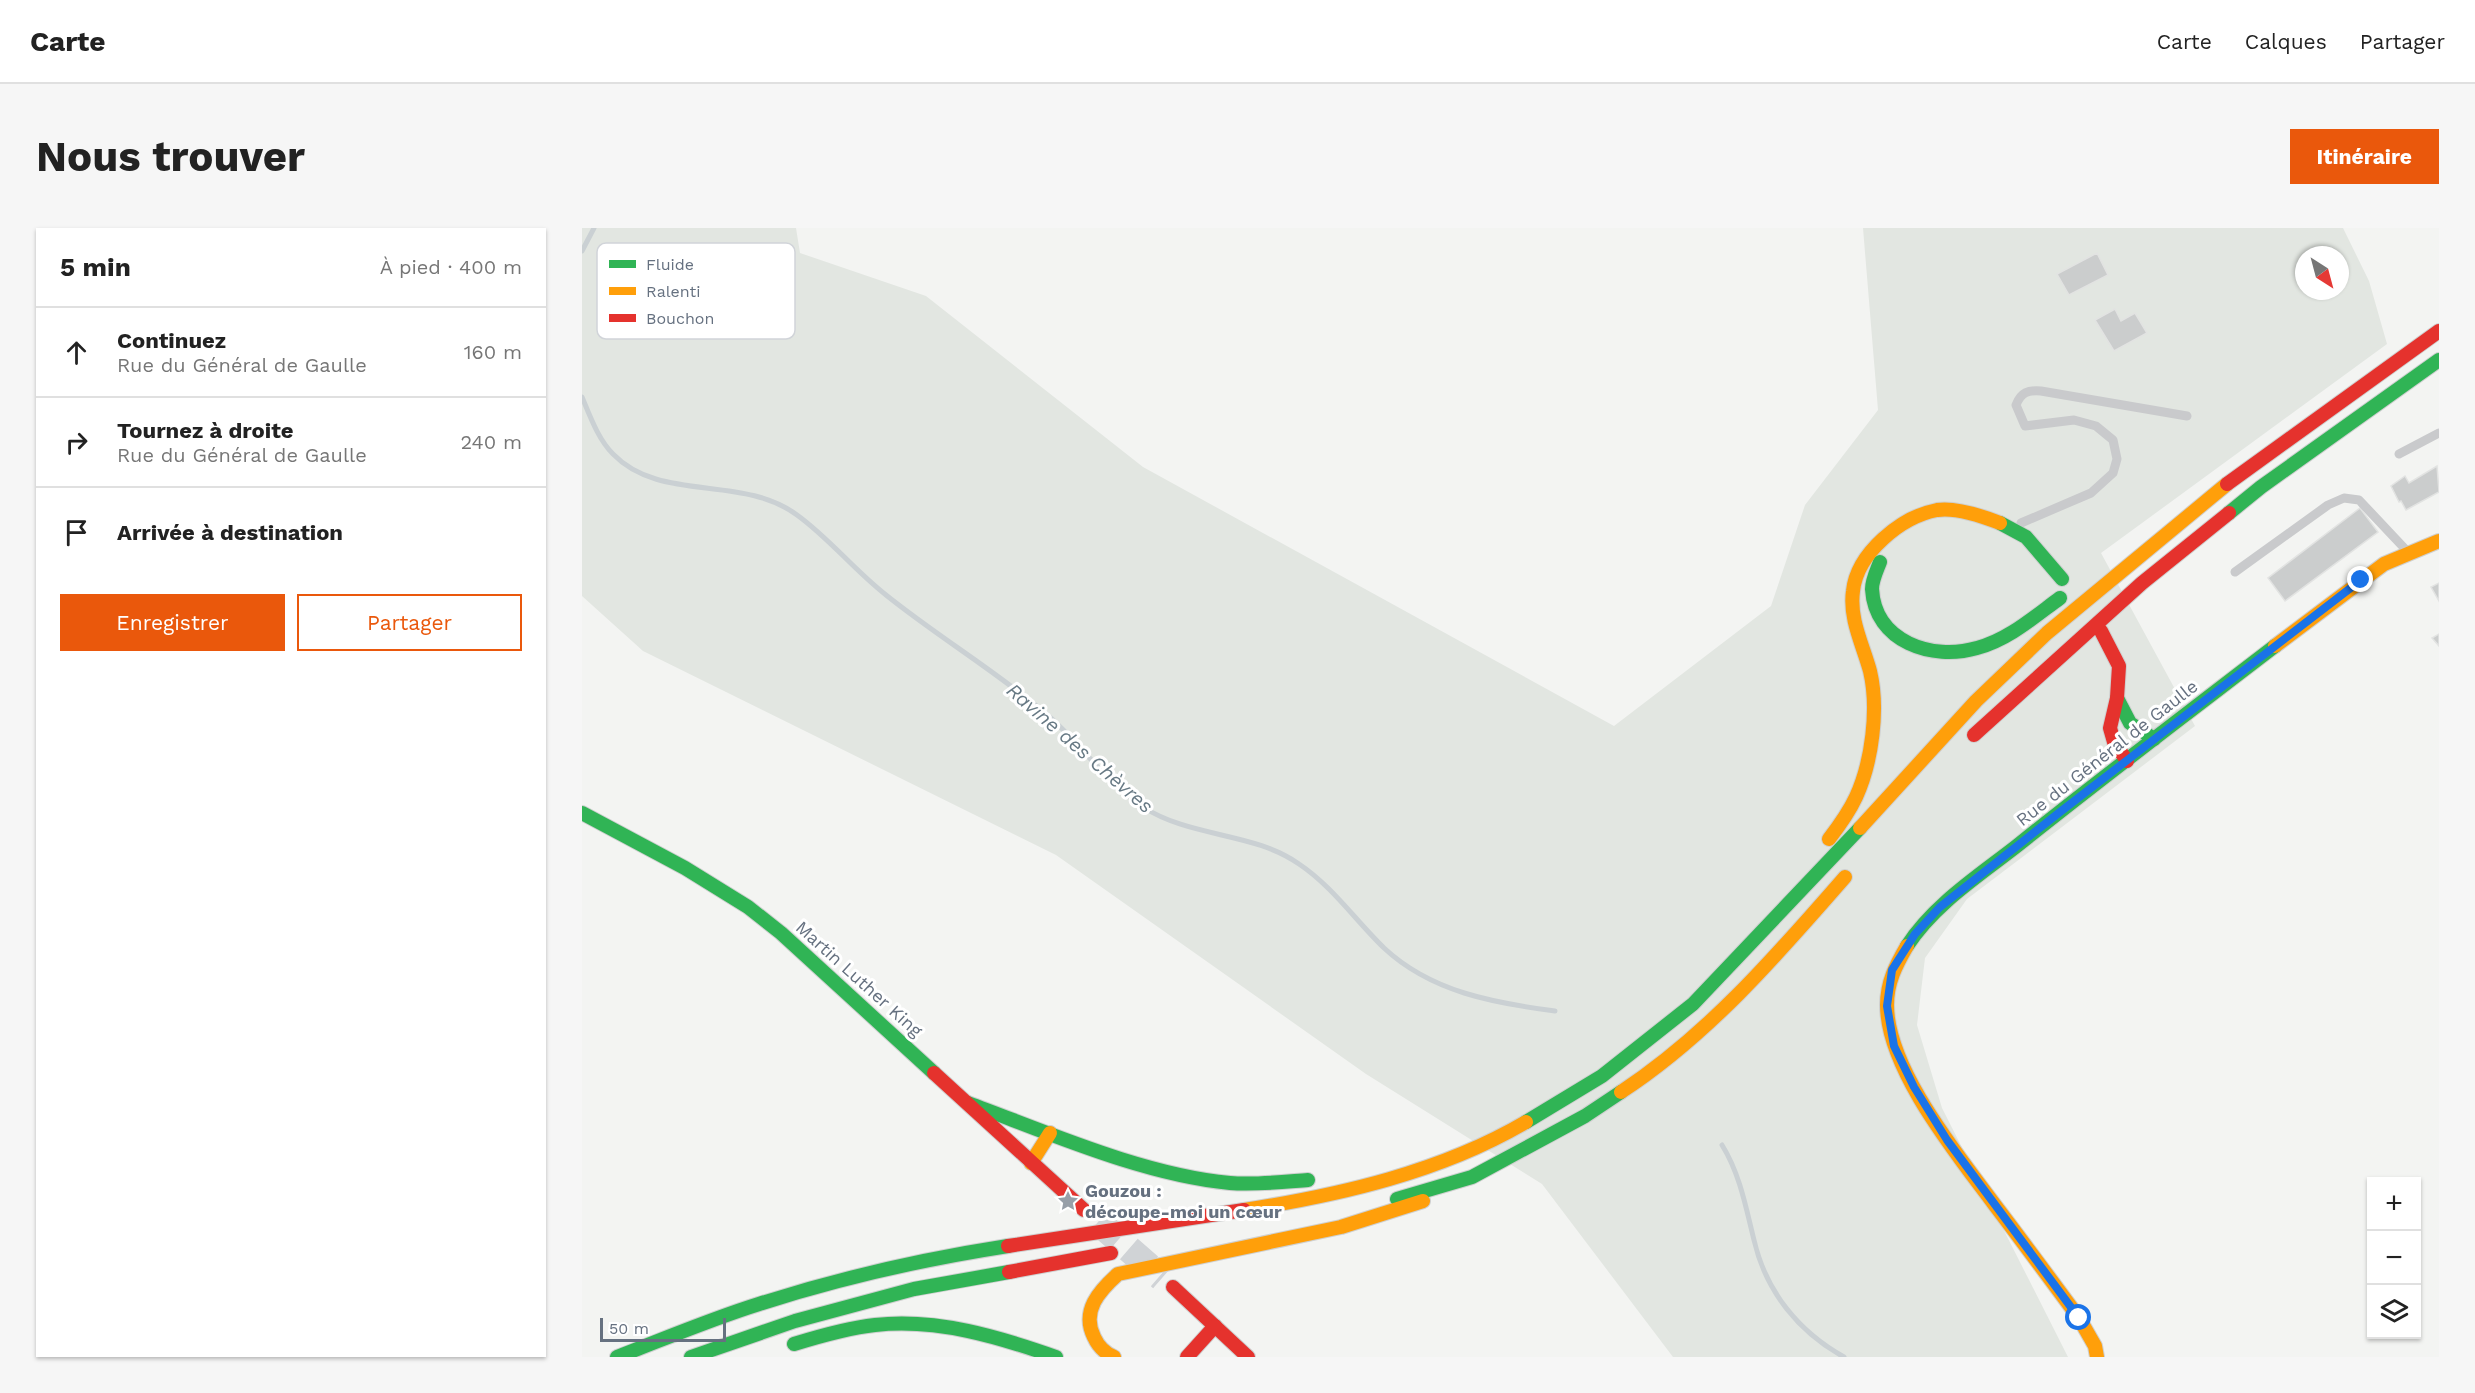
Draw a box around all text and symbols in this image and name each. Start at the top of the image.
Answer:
text: Carte [30,25,105,58]
text: Carte [2157,29,2212,54]
text: Calques [2245,29,2327,54]
text: Partager [2360,29,2445,54]
button: Itinéraire [2290,129,2439,184]
text: Nous trouver [36,132,305,181]
legend [597,243,795,339]
north arrow [2295,246,2349,300]
text: 5 min [60,252,131,282]
text: À pied · 400 m [380,255,522,279]
text: Fluide [646,255,694,274]
text: Ralenti [646,282,701,301]
text: Bouchon [646,309,714,328]
text: Continuez [117,328,226,353]
icon: ahead [60,336,93,369]
text: 160 m [464,340,522,364]
text: Rue du Général de Gaulle [117,353,367,377]
text: Tournez à droite [117,418,294,443]
icon: right [60,426,93,459]
text: 240 m [460,430,522,454]
text: Rue du Général de Gaulle [117,443,367,467]
icon: arrive [60,516,93,549]
text: Arrivée à destination [117,520,343,545]
route end [2347,566,2373,592]
button: Enregistrer [60,594,285,651]
button: Partager [297,594,522,651]
street label: Rue du Général de Gaulle [2012,675,2202,830]
water label: Ravine des Chèvres [1002,678,1158,818]
street label: Martin Luther King [792,916,927,1041]
map controls [2367,1177,2421,1339]
button: + [2367,1177,2421,1231]
place label: Gouzou : découpe-moi un cœur [1085,1180,1282,1222]
place icon: Gouzou : découpe-moi un cœur [1056,1189,1080,1213]
button: − [2367,1231,2421,1285]
button: layers [2367,1285,2421,1339]
route start [2065,1304,2091,1330]
scale bar [600,1315,726,1342]
text: 50 m [609,1319,649,1338]

